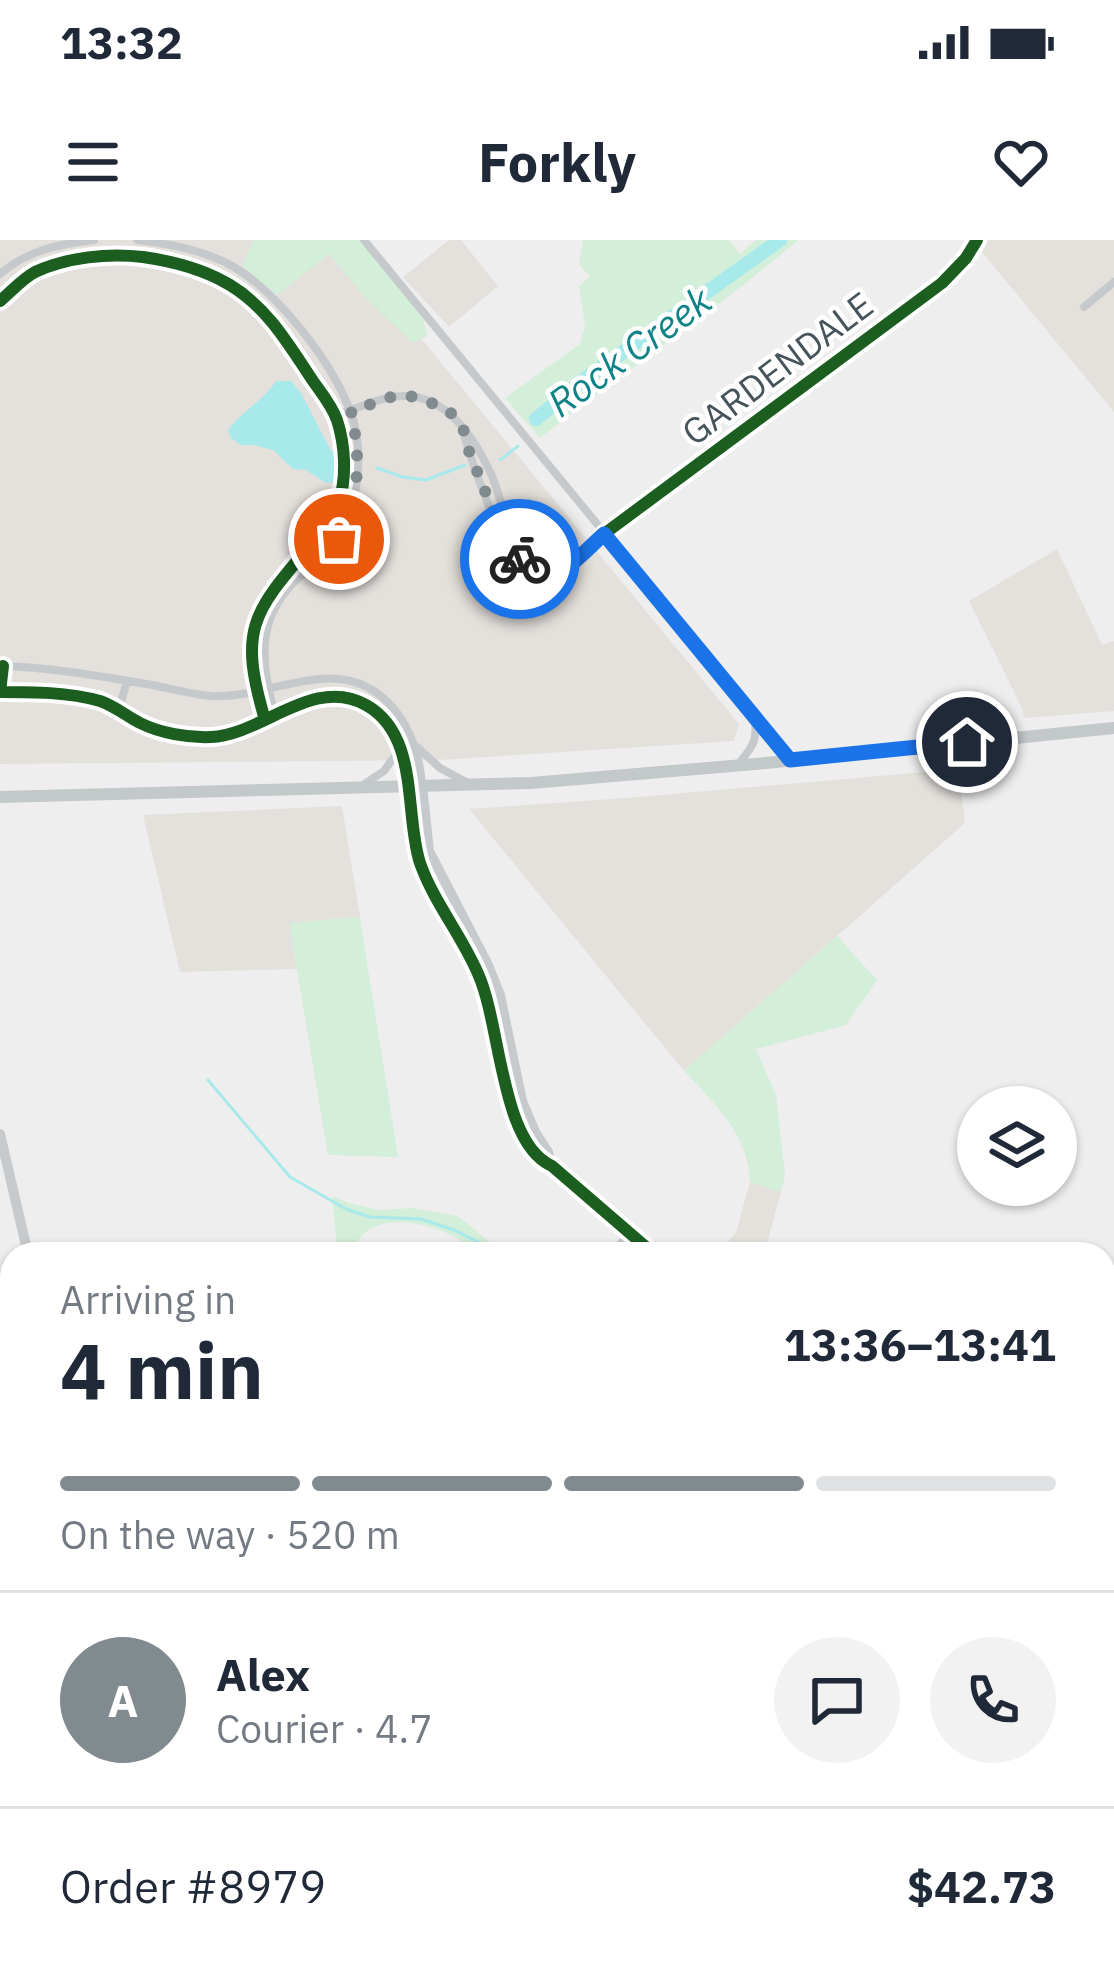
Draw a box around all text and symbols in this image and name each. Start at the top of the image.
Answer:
text: 13:32 [60,13,183,71]
text: Forkly [478,127,636,197]
icon: menu [60,129,126,195]
icon: heart [988,129,1054,195]
water label: Rock Creek [537,274,722,428]
street label: GARDENDALE [672,281,882,455]
pin [288,488,390,590]
courier [460,499,580,619]
icon: bag [306,506,372,572]
icon: bike [487,526,553,592]
pin [916,691,1018,793]
icon: home [934,709,1000,775]
map controls [957,1086,1077,1206]
button: layers [957,1086,1077,1206]
text: Arriving in [60,1274,236,1325]
text: 13:36–13:41 [784,1315,1056,1373]
text: 4 min [60,1319,264,1420]
text: On the way · 520 m [60,1509,400,1560]
button: chat [774,1637,900,1763]
button: phone [930,1637,1056,1763]
text: Alex [216,1645,310,1703]
text: A [108,1671,138,1729]
text: Courier · 4.7 [216,1703,433,1754]
text: Order #8979 [60,1857,326,1915]
text: $42.73 [907,1857,1056,1915]

